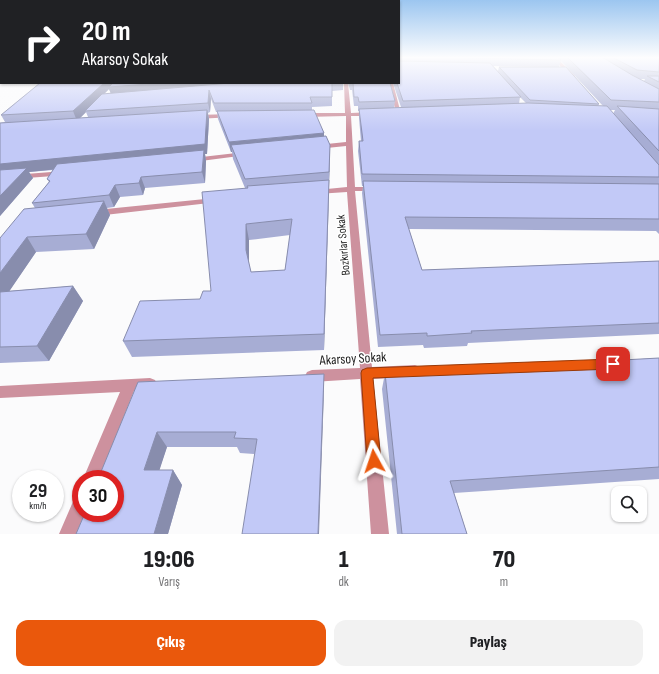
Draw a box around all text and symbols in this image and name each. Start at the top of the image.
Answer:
text: 20 m [82,15,131,48]
icon: right [16,16,68,68]
text: Akarsoy Sokak [82,49,168,70]
street label: Bozkırlar Sokak [333,214,354,276]
pin [596,347,630,381]
street label: Akarsoy Sokak [318,348,388,369]
icon: arrive [602,353,624,375]
position arrow [353,440,395,482]
speed limit sign: 30 [72,470,124,522]
text: 29 [29,479,47,503]
map controls [611,486,647,522]
button: search [611,486,647,522]
text: km/h [29,500,47,512]
text: 19:06 [144,545,195,574]
text: 1 [339,545,349,574]
text: 70 [493,545,515,574]
text: Varış [159,574,180,590]
text: dk [338,574,349,590]
text: m [500,574,508,590]
button: Çıkış [16,620,326,666]
button: Paylaş [334,620,643,666]

